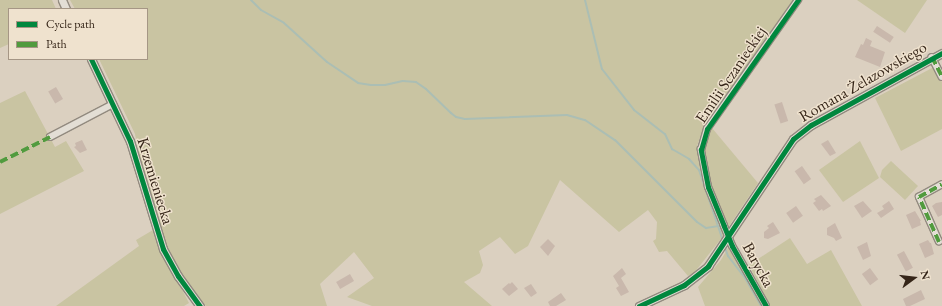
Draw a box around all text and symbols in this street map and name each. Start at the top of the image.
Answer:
legend [8,8,148,60]
text: Cycle path [46,16,95,32]
street label: Emilii Sczanieckiej [692,23,770,127]
text: Path [46,36,67,52]
street label: Romana Żelazowskiego [796,38,930,126]
street label: Krzemieniecka [133,135,177,227]
street label: Barycka [738,239,778,291]
north arrow [894,258,934,298]
text: N [918,269,934,281]

